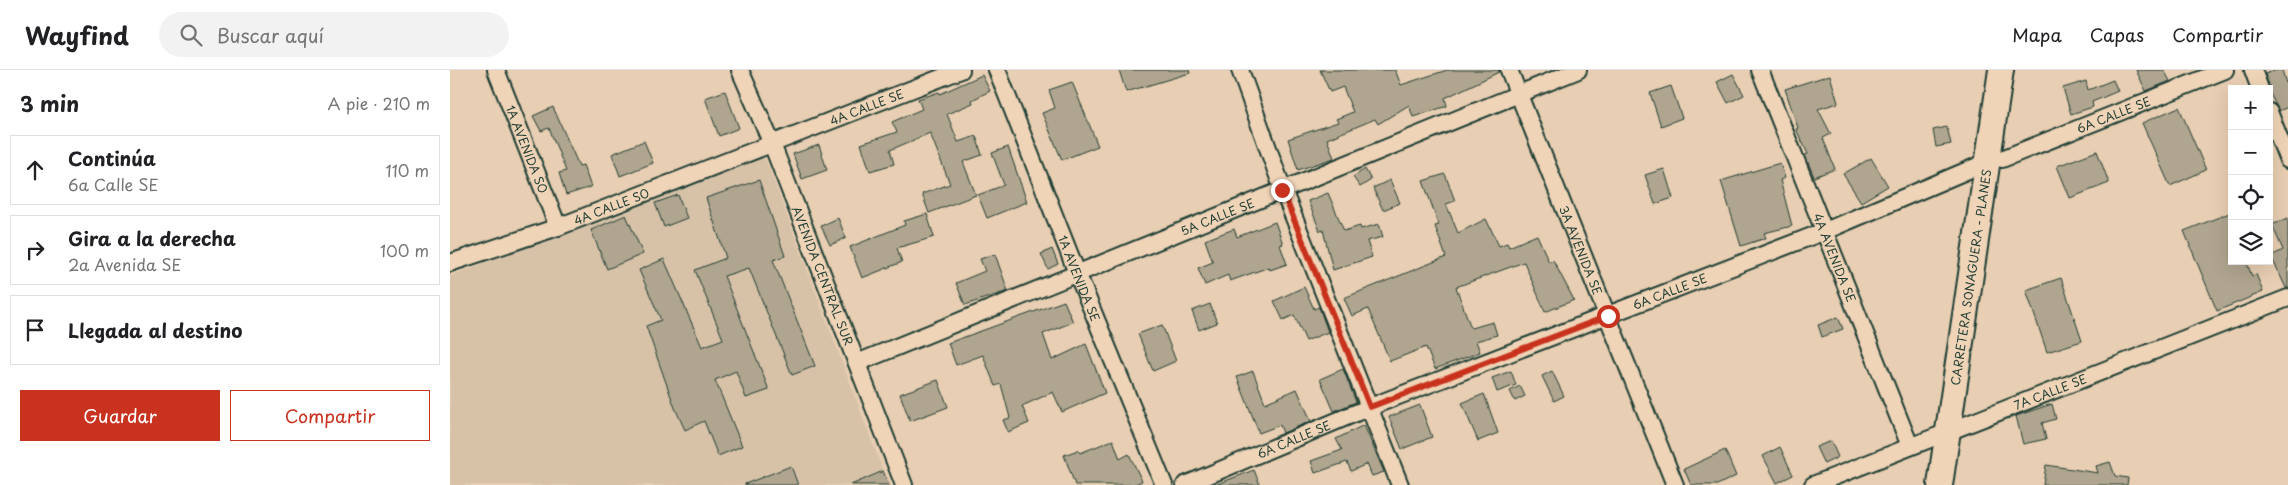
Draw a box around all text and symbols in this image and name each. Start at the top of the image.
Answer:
search box [159,12,509,57]
text: Wayfind [25,17,129,53]
icon: search [177,21,205,49]
text: Buscar aquí [217,21,324,49]
text: Mapa [2012,21,2062,48]
text: Capas [2090,21,2144,48]
text: Compartir [2172,21,2263,48]
street label: 4A CALLE SE [827,84,906,129]
map controls [2228,85,2273,265]
button: + [2228,85,2273,130]
text: 3 min [20,87,79,119]
text: A pie · 210 m [327,91,430,115]
street label: 6A CALLE SE [2074,92,2153,137]
street label: 1A AVENIDA SO [502,102,553,196]
button: − [2228,130,2273,175]
text: Continúa [68,144,156,172]
icon: ahead [21,156,49,184]
text: 110 m [386,158,429,182]
street label: CARRETERA SONAGUERA - PLANES [1946,168,1995,387]
text: 6a Calle SE [68,172,159,196]
button: locate [2228,175,2273,220]
route end [1271,179,1294,202]
street label: 4A CALLE SO [571,183,652,229]
street label: 5A CALLE SE [1178,194,1257,240]
street label: AVENIDA CENTRAL SUR [788,203,858,348]
street label: 3A AVENIDA SE [1555,203,1607,297]
street label: 4A AVENIDA SE [1809,210,1861,305]
button: layers [2228,220,2273,265]
text: Gira a la derecha [68,224,236,252]
street label: 1A AVENIDA SE [1054,232,1105,324]
icon: right [21,236,49,264]
text: 100 m [380,238,429,262]
text: 2a Avenida SE [68,252,182,276]
street label: 6A CALLE SE [1630,269,1709,314]
route start [1597,305,1620,328]
icon: arrive [21,316,49,344]
text: Llegada al destino [68,316,242,344]
street label: 7A CALLE SE [2011,369,2089,414]
button: Guardar [20,390,220,441]
button: Compartir [230,390,430,441]
street label: 6A CALLE SE [1254,416,1333,463]

